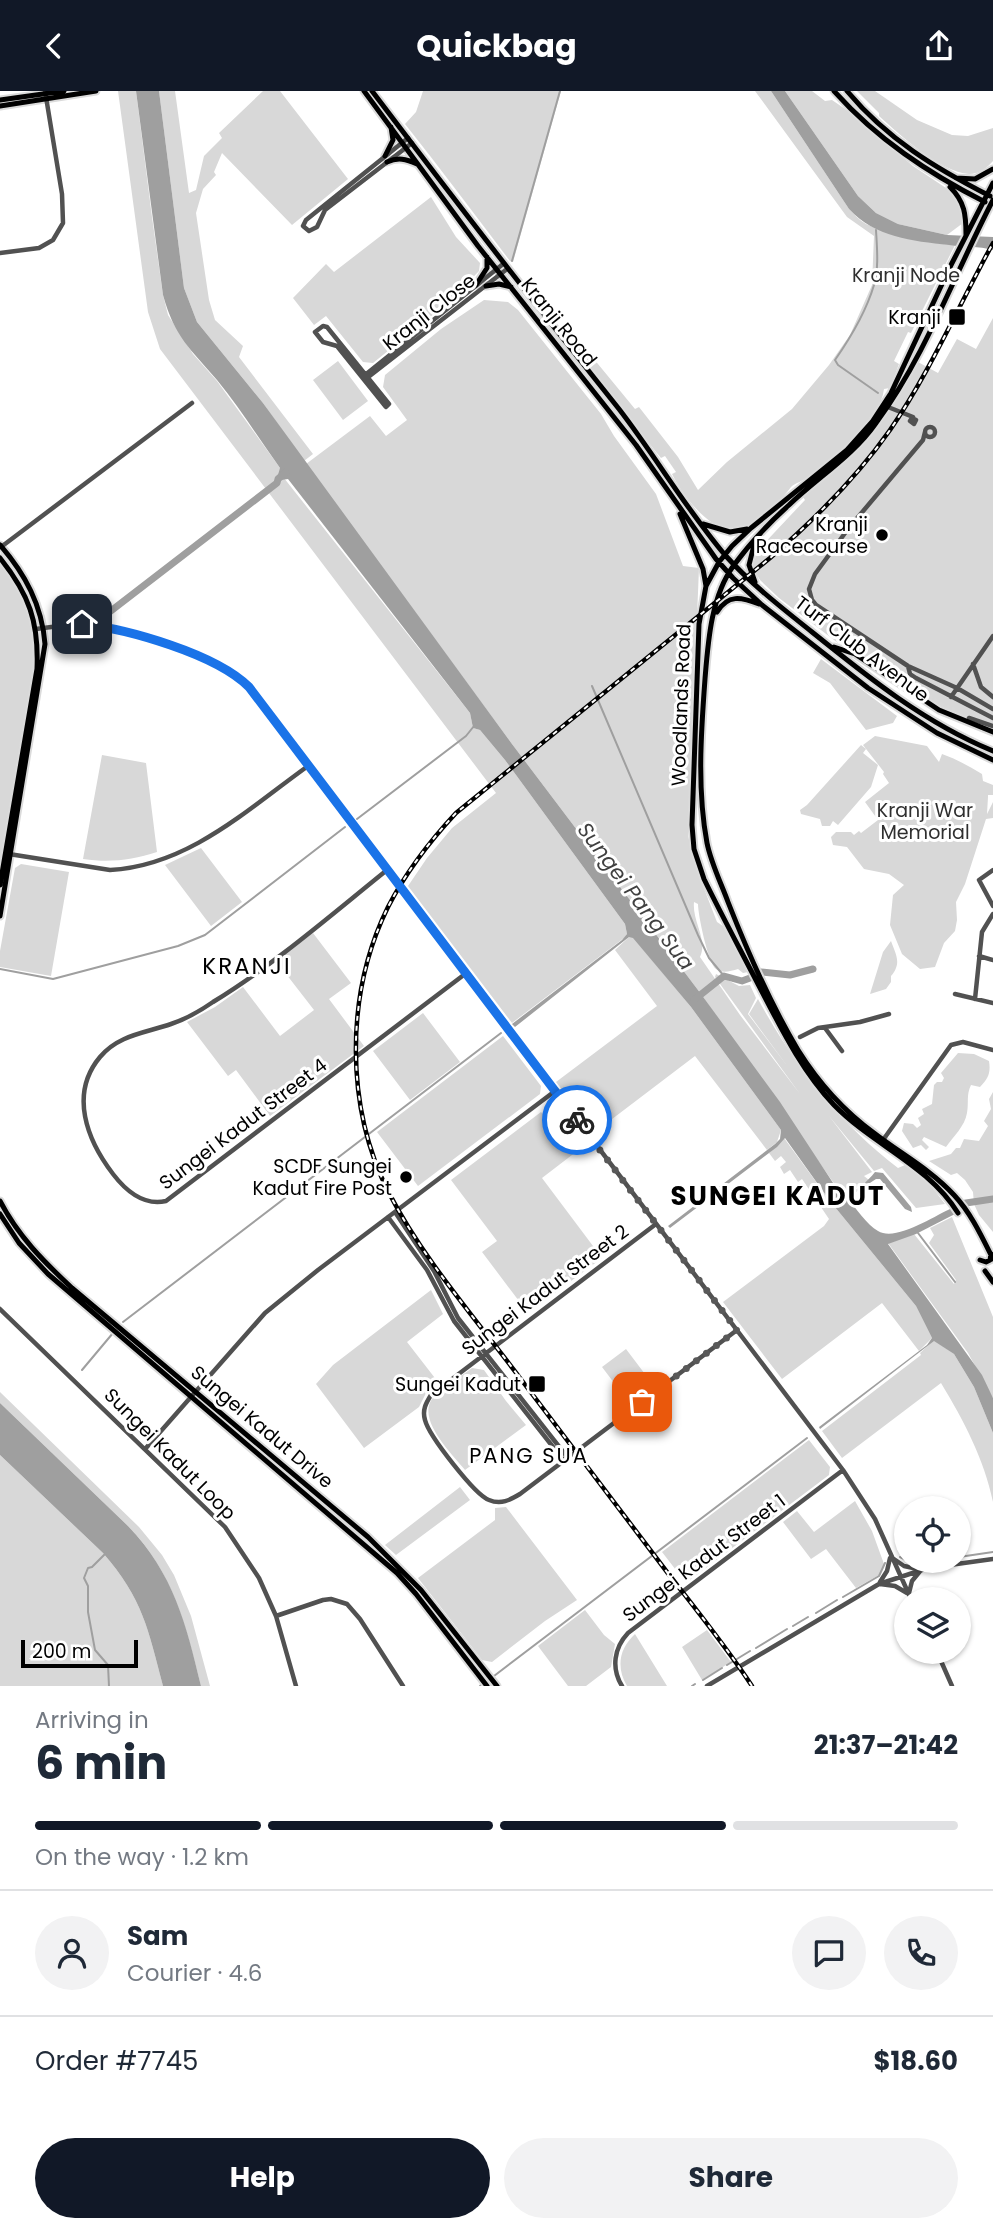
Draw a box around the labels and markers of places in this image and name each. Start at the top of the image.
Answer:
place label: Kranji [888,304,941,331]
marker: Kranji [947,307,967,327]
place label: Kranji Racecourse [756,511,868,560]
marker: Kranji Racecourse [874,527,890,543]
pin [52,594,112,654]
place label: SCDF Sungei Kadut Fire Post [253,1153,392,1202]
marker: SCDF Sungei Kadut Fire Post [398,1169,414,1185]
place label: Sungei Kadut [395,1371,521,1398]
pin [612,1372,672,1432]
marker: Sungei Kadut [527,1374,547,1394]

